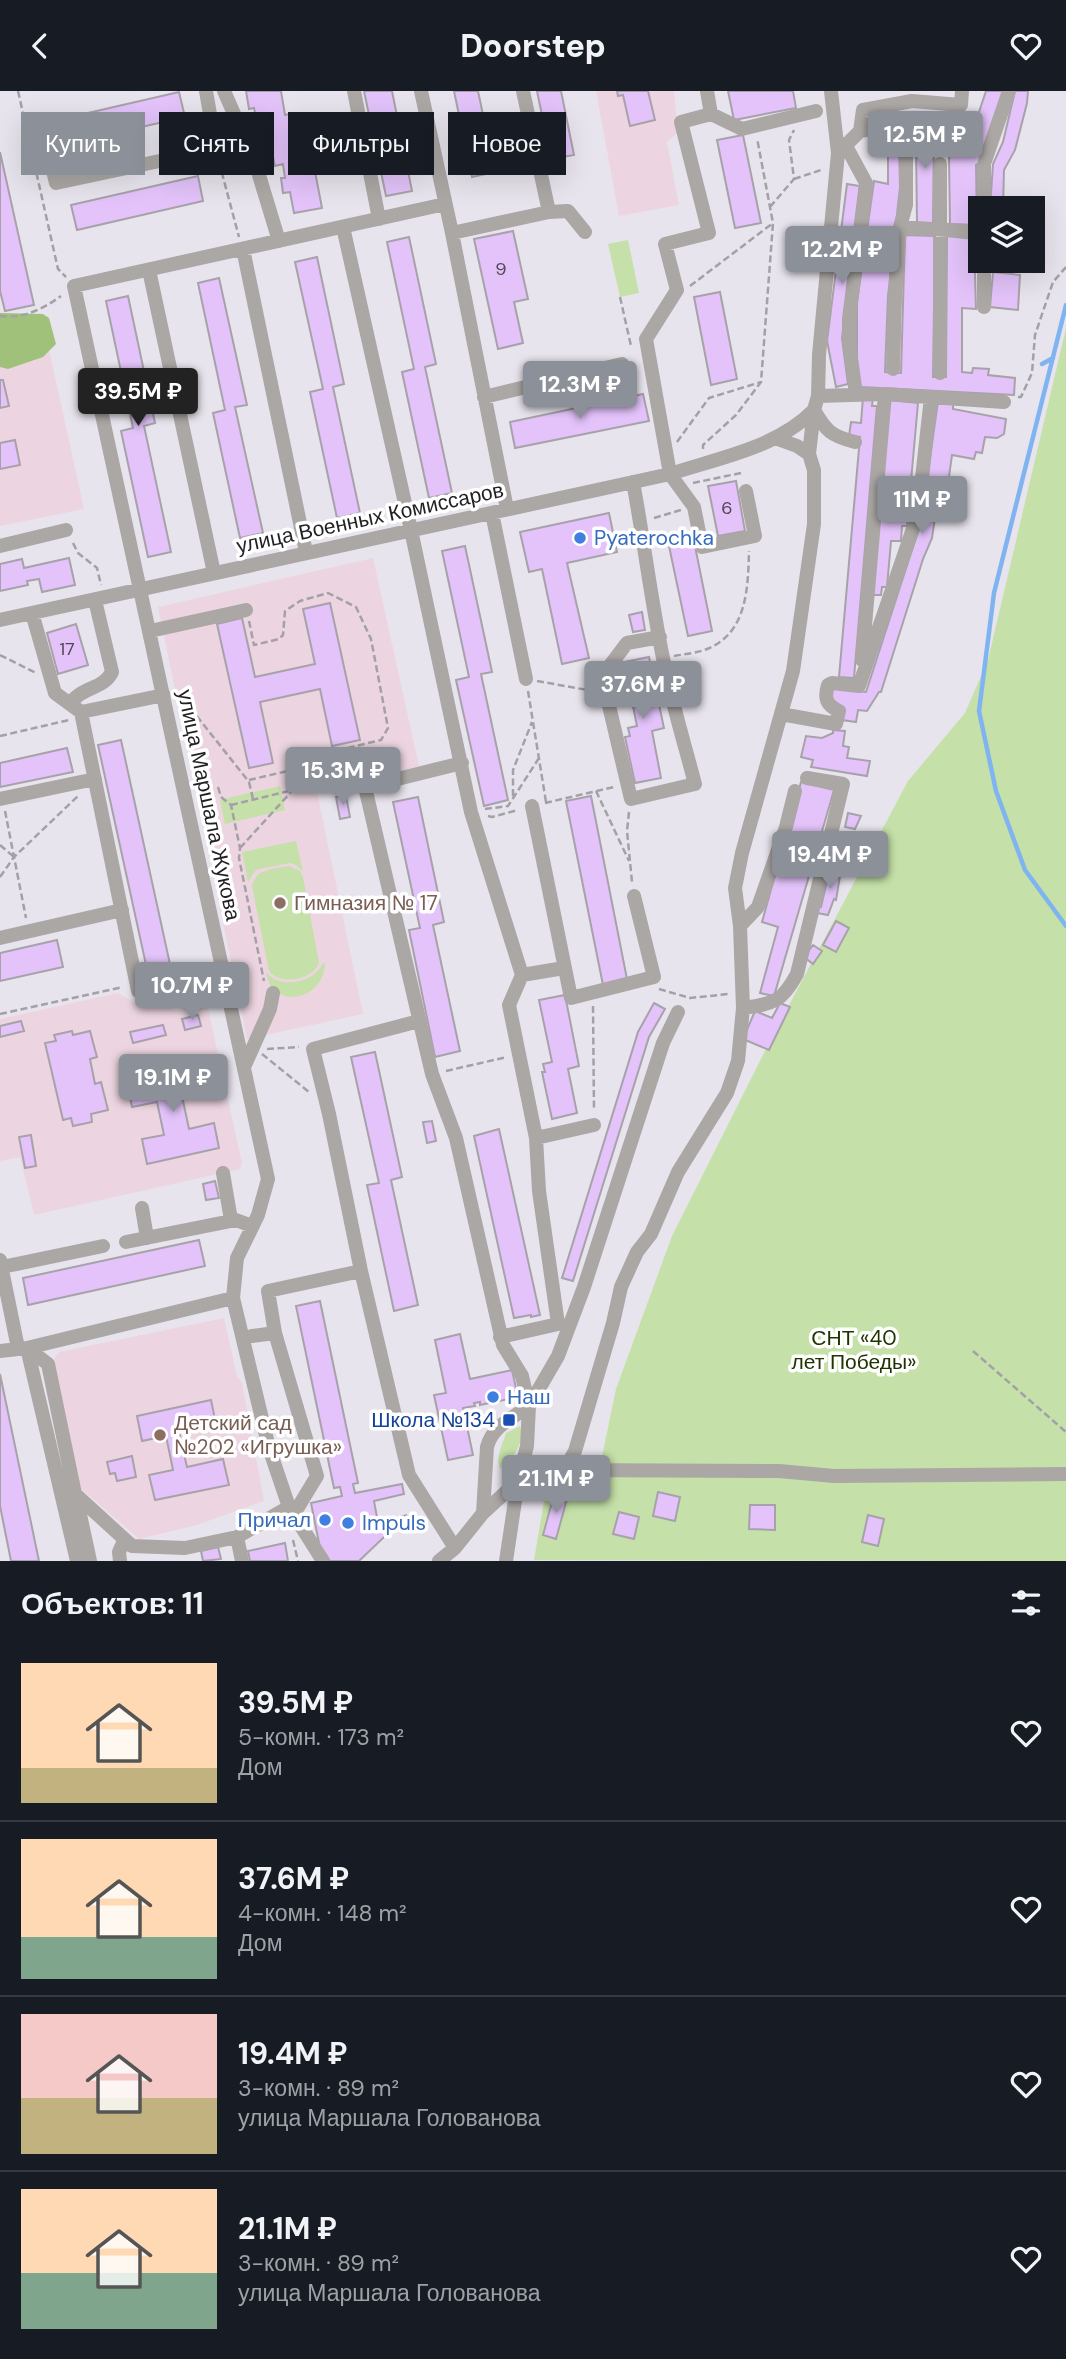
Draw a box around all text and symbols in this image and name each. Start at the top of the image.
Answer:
text: Doorstep [460,25,606,67]
icon: back [21,27,59,65]
icon: heart [1007,27,1045,65]
pin: 12.5M ₽ [860,111,990,171]
chip: Купить [21,112,145,175]
chip: Снять [159,112,274,175]
chip: Фильтры [288,112,434,175]
chip: Новое [448,112,566,175]
text: 12.5M ₽ [884,119,966,149]
map controls [968,196,1045,273]
button: layers [968,196,1045,273]
pin: 12.2M ₽ [777,227,907,286]
text: 12.2M ₽ [801,234,883,264]
house number: 9 [495,257,507,281]
pin: 12.3M ₽ [515,361,645,421]
pin: 39.5M ₽ [73,369,203,428]
text: 12.3M ₽ [539,369,621,399]
text: 39.5M ₽ [94,376,182,406]
street label: улица Военных Комиссаров [234,476,506,560]
pin: 11M ₽ [873,477,971,536]
text: 11M ₽ [893,484,951,514]
house number: 6 [721,496,733,520]
place label: Pyaterochka [594,524,714,552]
marker: Pyaterochka [572,530,588,546]
house number: 17 [59,637,75,661]
pin: 37.6M ₽ [578,661,708,721]
text: 37.6M ₽ [600,669,686,699]
street label: улица Маршала Жукова [171,687,247,924]
pin: 15.3M ₽ [278,747,408,807]
text: 15.3M ₽ [301,755,385,785]
pin: 19.4M ₽ [765,831,895,891]
text: 19.4M ₽ [788,839,872,869]
place label: Гимназия № 17 [294,889,438,917]
marker: Гимназия № 17 [272,895,288,911]
pin: 10.7M ₽ [127,963,257,1022]
text: 10.7M ₽ [151,970,233,1000]
pin: 19.1M ₽ [108,1055,238,1114]
text: 19.1M ₽ [135,1062,211,1092]
park label: СНТ «40 лет Победы» [791,1324,917,1376]
place label: Наш [507,1383,551,1411]
marker: Наш [485,1389,501,1405]
place label: Школа №134 [371,1406,495,1434]
place label: Детский сад №202 «Игрушка» [174,1409,342,1461]
marker: Школа №134 [501,1412,517,1428]
marker: Детский сад №202 «Игрушка» [152,1427,168,1443]
pin: 21.1M ₽ [491,1455,621,1515]
text: 21.1M ₽ [518,1463,594,1493]
place label: Причал [238,1506,311,1534]
place label: Impuls [362,1509,426,1537]
marker: Причал [317,1512,333,1528]
marker: Impuls [340,1515,356,1531]
text: Объектов: 11 [21,1584,204,1623]
icon: filters [1007,1584,1045,1622]
text: 39.5M ₽ [238,1683,353,1722]
icon: home [77,1691,161,1775]
icon: heart [1007,1714,1045,1752]
text: 5-комн. · 173 m² [238,1722,404,1752]
text: Дом [238,1752,282,1782]
text: 37.6M ₽ [238,1859,349,1898]
icon: home [77,1867,161,1951]
icon: heart [1007,1890,1045,1928]
text: 4-комн. · 148 m² [238,1898,407,1928]
text: Дом [238,1928,282,1958]
text: 19.4M ₽ [238,2034,347,2073]
icon: home [77,2042,161,2126]
icon: heart [1007,2065,1045,2103]
text: 3-комн. · 89 m² [238,2073,399,2103]
text: улица Маршала Голованова [238,2103,541,2133]
text: 21.1M ₽ [238,2209,337,2248]
icon: home [77,2217,161,2301]
icon: heart [1007,2240,1045,2278]
text: 3-комн. · 89 m² [238,2248,399,2278]
text: улица Маршала Голованова [238,2278,541,2308]

